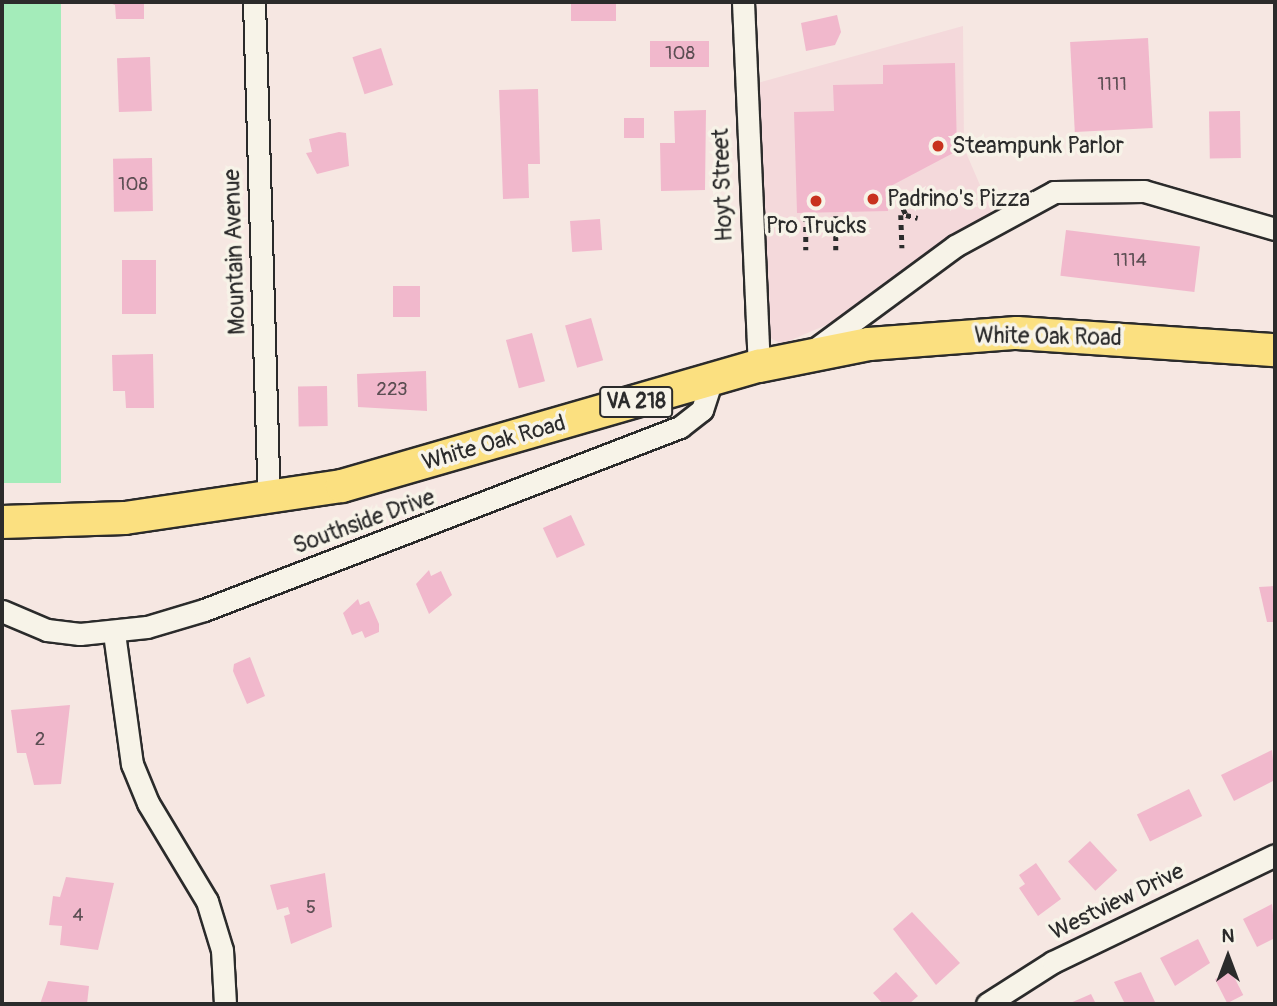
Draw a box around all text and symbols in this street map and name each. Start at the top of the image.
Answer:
house number: 108 [665,43,695,65]
house number: 1111 [1097,74,1127,96]
street label: Hoyt Street [707,128,739,242]
place label: Steampunk Parlor [952,132,1124,160]
marker: Steampunk Parlor [930,138,946,154]
street label: Mountain Avenue [218,169,252,335]
house number: 108 [118,174,148,196]
place label: Padrino's Pizza [887,185,1030,213]
marker: Padrino's Pizza [865,191,881,207]
marker: Pro Trucks [808,193,824,209]
place label: Pro Trucks [766,212,866,240]
house number: 1114 [1113,250,1147,272]
street label: White Oak Road [974,322,1122,352]
house number: 223 [376,379,408,401]
road number: VA 218 [598,384,674,420]
street label: White Oak Road [419,409,569,477]
street label: Southside Drive [289,484,439,560]
house number: 2 [35,729,45,751]
street label: Westview Drive [1045,858,1189,946]
house number: 5 [306,897,316,919]
house number: 4 [72,905,84,927]
north arrow [1193,922,1263,992]
text: N [1222,924,1234,948]

